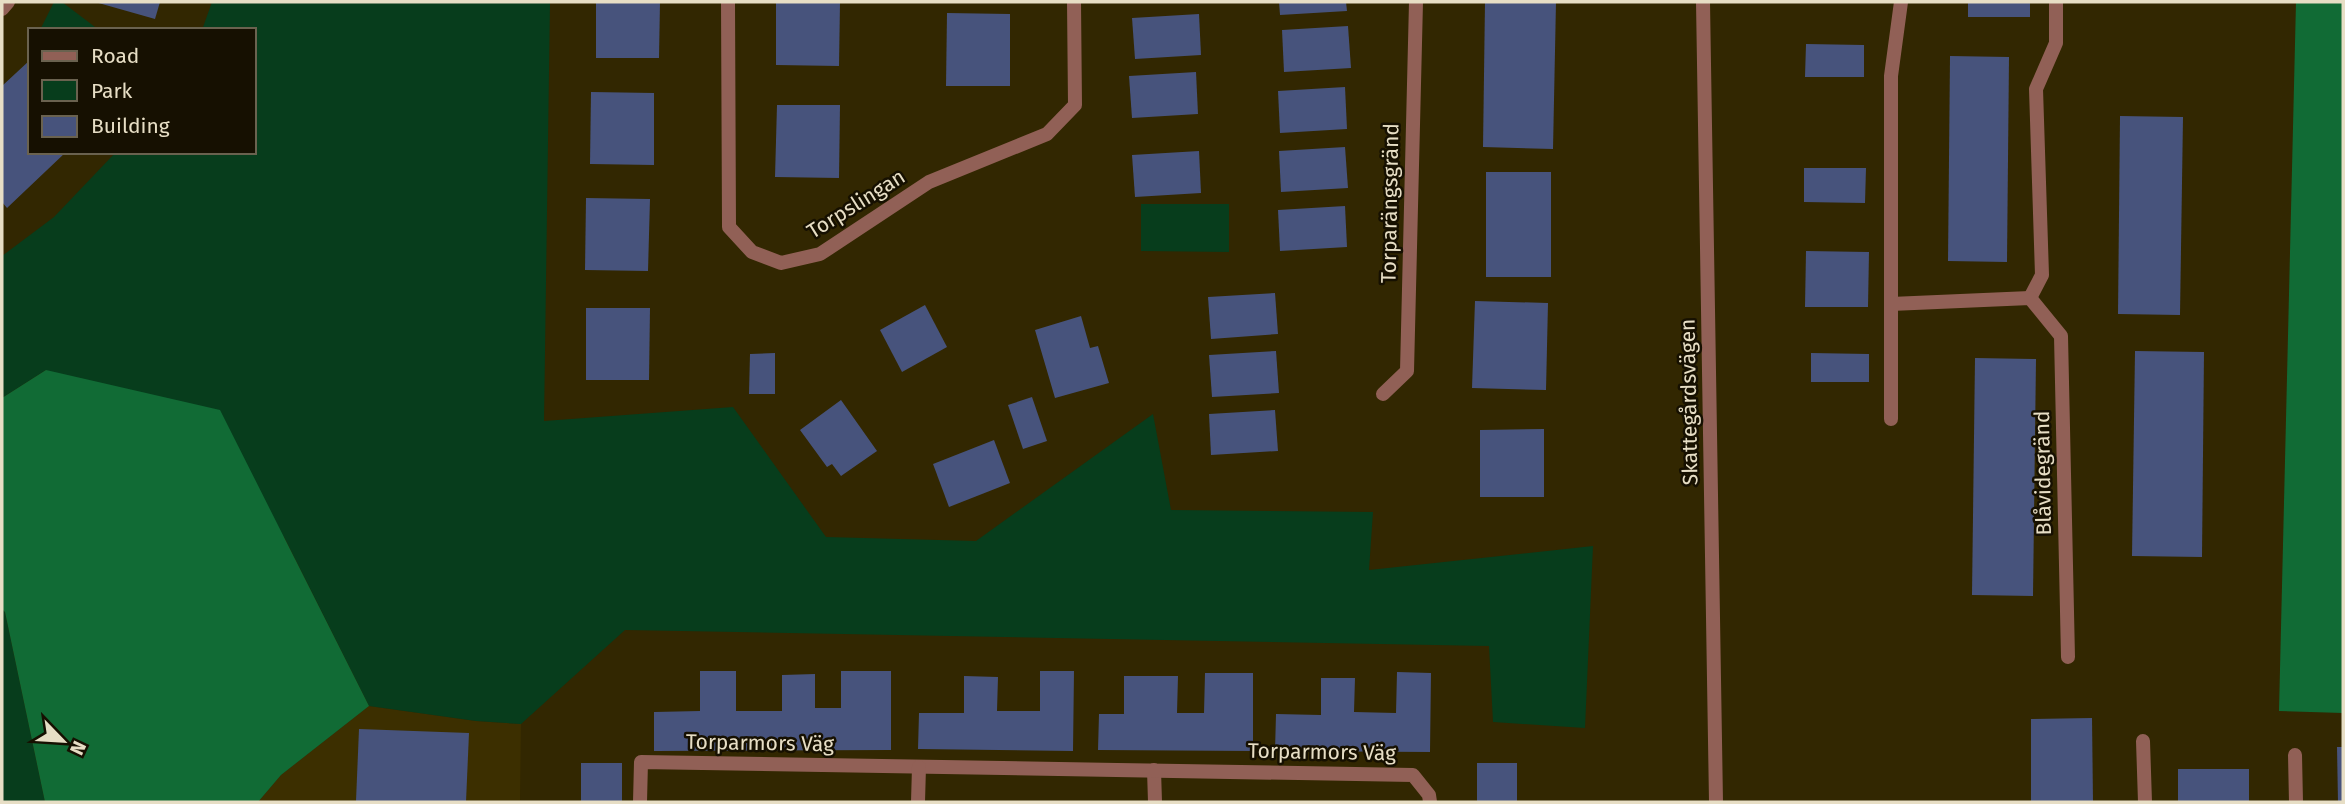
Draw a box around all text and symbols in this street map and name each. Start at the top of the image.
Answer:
legend [28,28,256,154]
text: Road [91,43,139,69]
text: Park [91,78,133,104]
text: Building [91,113,170,139]
street label: Torparängsgränd [1376,123,1404,283]
street label: Torpslingan [802,164,910,244]
street label: Skattegårdsvägen [1675,318,1703,486]
street label: Blåvidegränd [2029,410,2057,536]
north arrow [28,706,98,776]
street label: Torparmors Väg [686,729,834,757]
text: N [65,737,91,759]
street label: Torparmors Väg [1248,738,1396,766]

